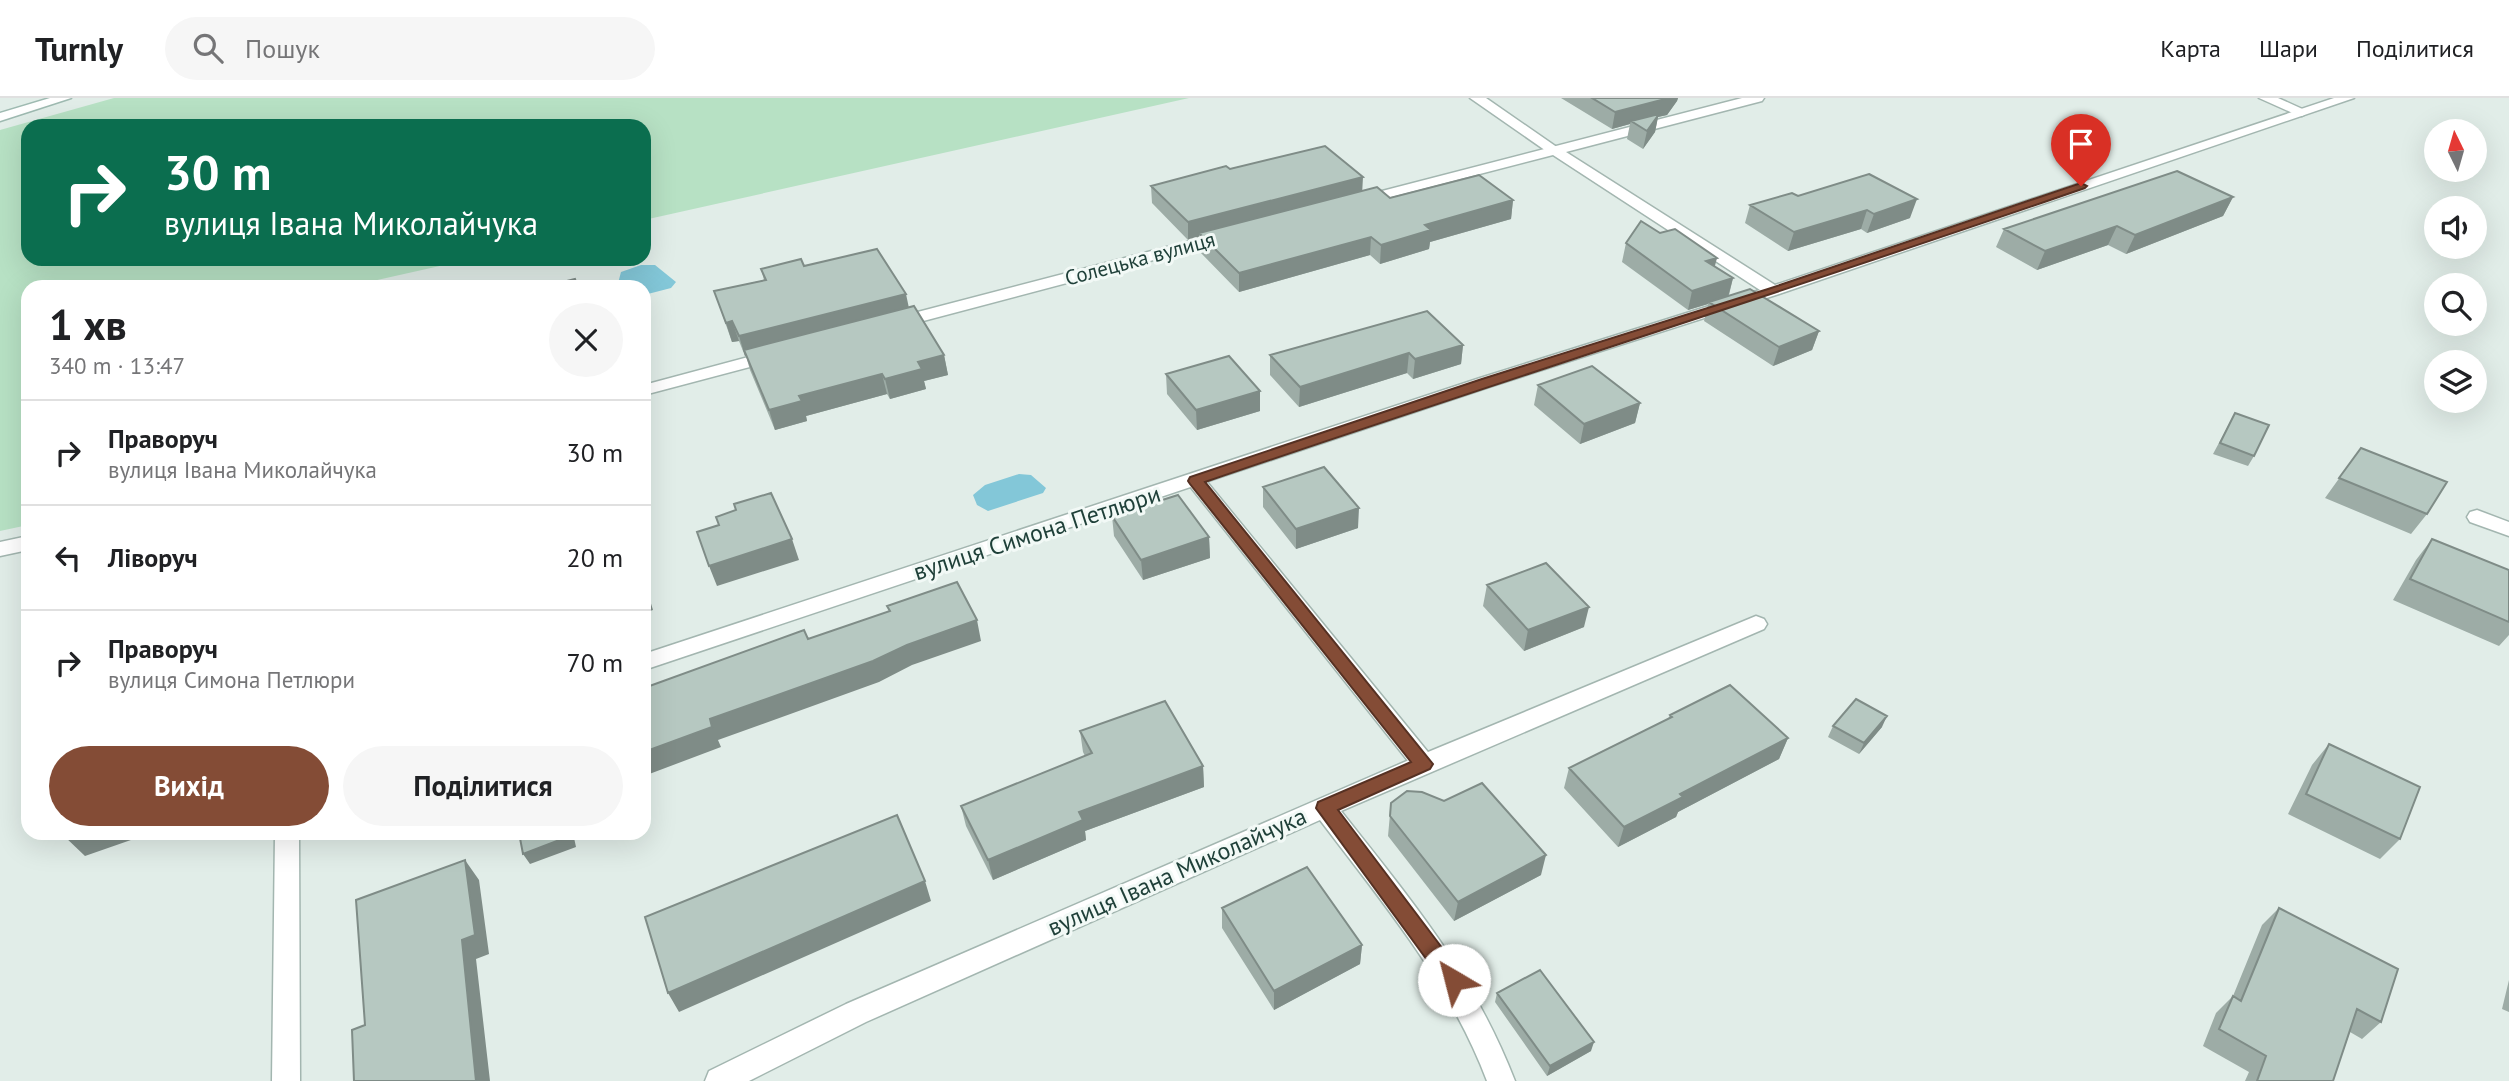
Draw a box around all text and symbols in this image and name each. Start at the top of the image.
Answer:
search box [165,17,655,80]
text: Turnly [35,27,123,70]
icon: search [189,29,227,67]
text: Пошук [245,32,320,65]
text: Карта [2160,33,2221,64]
text: Шари [2259,33,2318,64]
text: Поділитися [2356,33,2474,64]
pin [2051,114,2111,186]
north arrow [2424,119,2487,182]
map controls [2424,119,2487,413]
icon: arrive [2062,125,2100,163]
text: 30 m [164,140,271,204]
icon: right [49,147,140,238]
button: sound [2424,196,2487,259]
text: вулиця Івана Миколайчука [164,202,538,244]
street label: Солецька вулиця [1062,225,1218,292]
button: search [2424,273,2487,336]
text: 1 хв [49,297,127,352]
button: close [549,303,623,377]
button: layers [2424,350,2487,413]
text: 340 m · 13:47 [49,351,185,380]
text: Праворуч [108,422,218,455]
icon: right [49,434,87,472]
text: 30 m [567,436,623,469]
text: вулиця Івана Миколайчука [108,455,377,484]
street label: вулиця Симона Петлюри [909,478,1164,587]
icon: left [49,539,87,577]
text: Ліворуч [108,541,198,574]
text: 20 m [567,541,623,574]
text: Праворуч [108,632,218,665]
icon: right [49,644,87,682]
text: 70 m [567,646,623,679]
text: вулиця Симона Петлюри [108,665,355,694]
button: Вихід [49,746,329,826]
button: Поділитися [343,746,623,826]
street label: вулиця Івана Миколайчука [1042,800,1311,943]
position arrow [1417,943,1491,1017]

